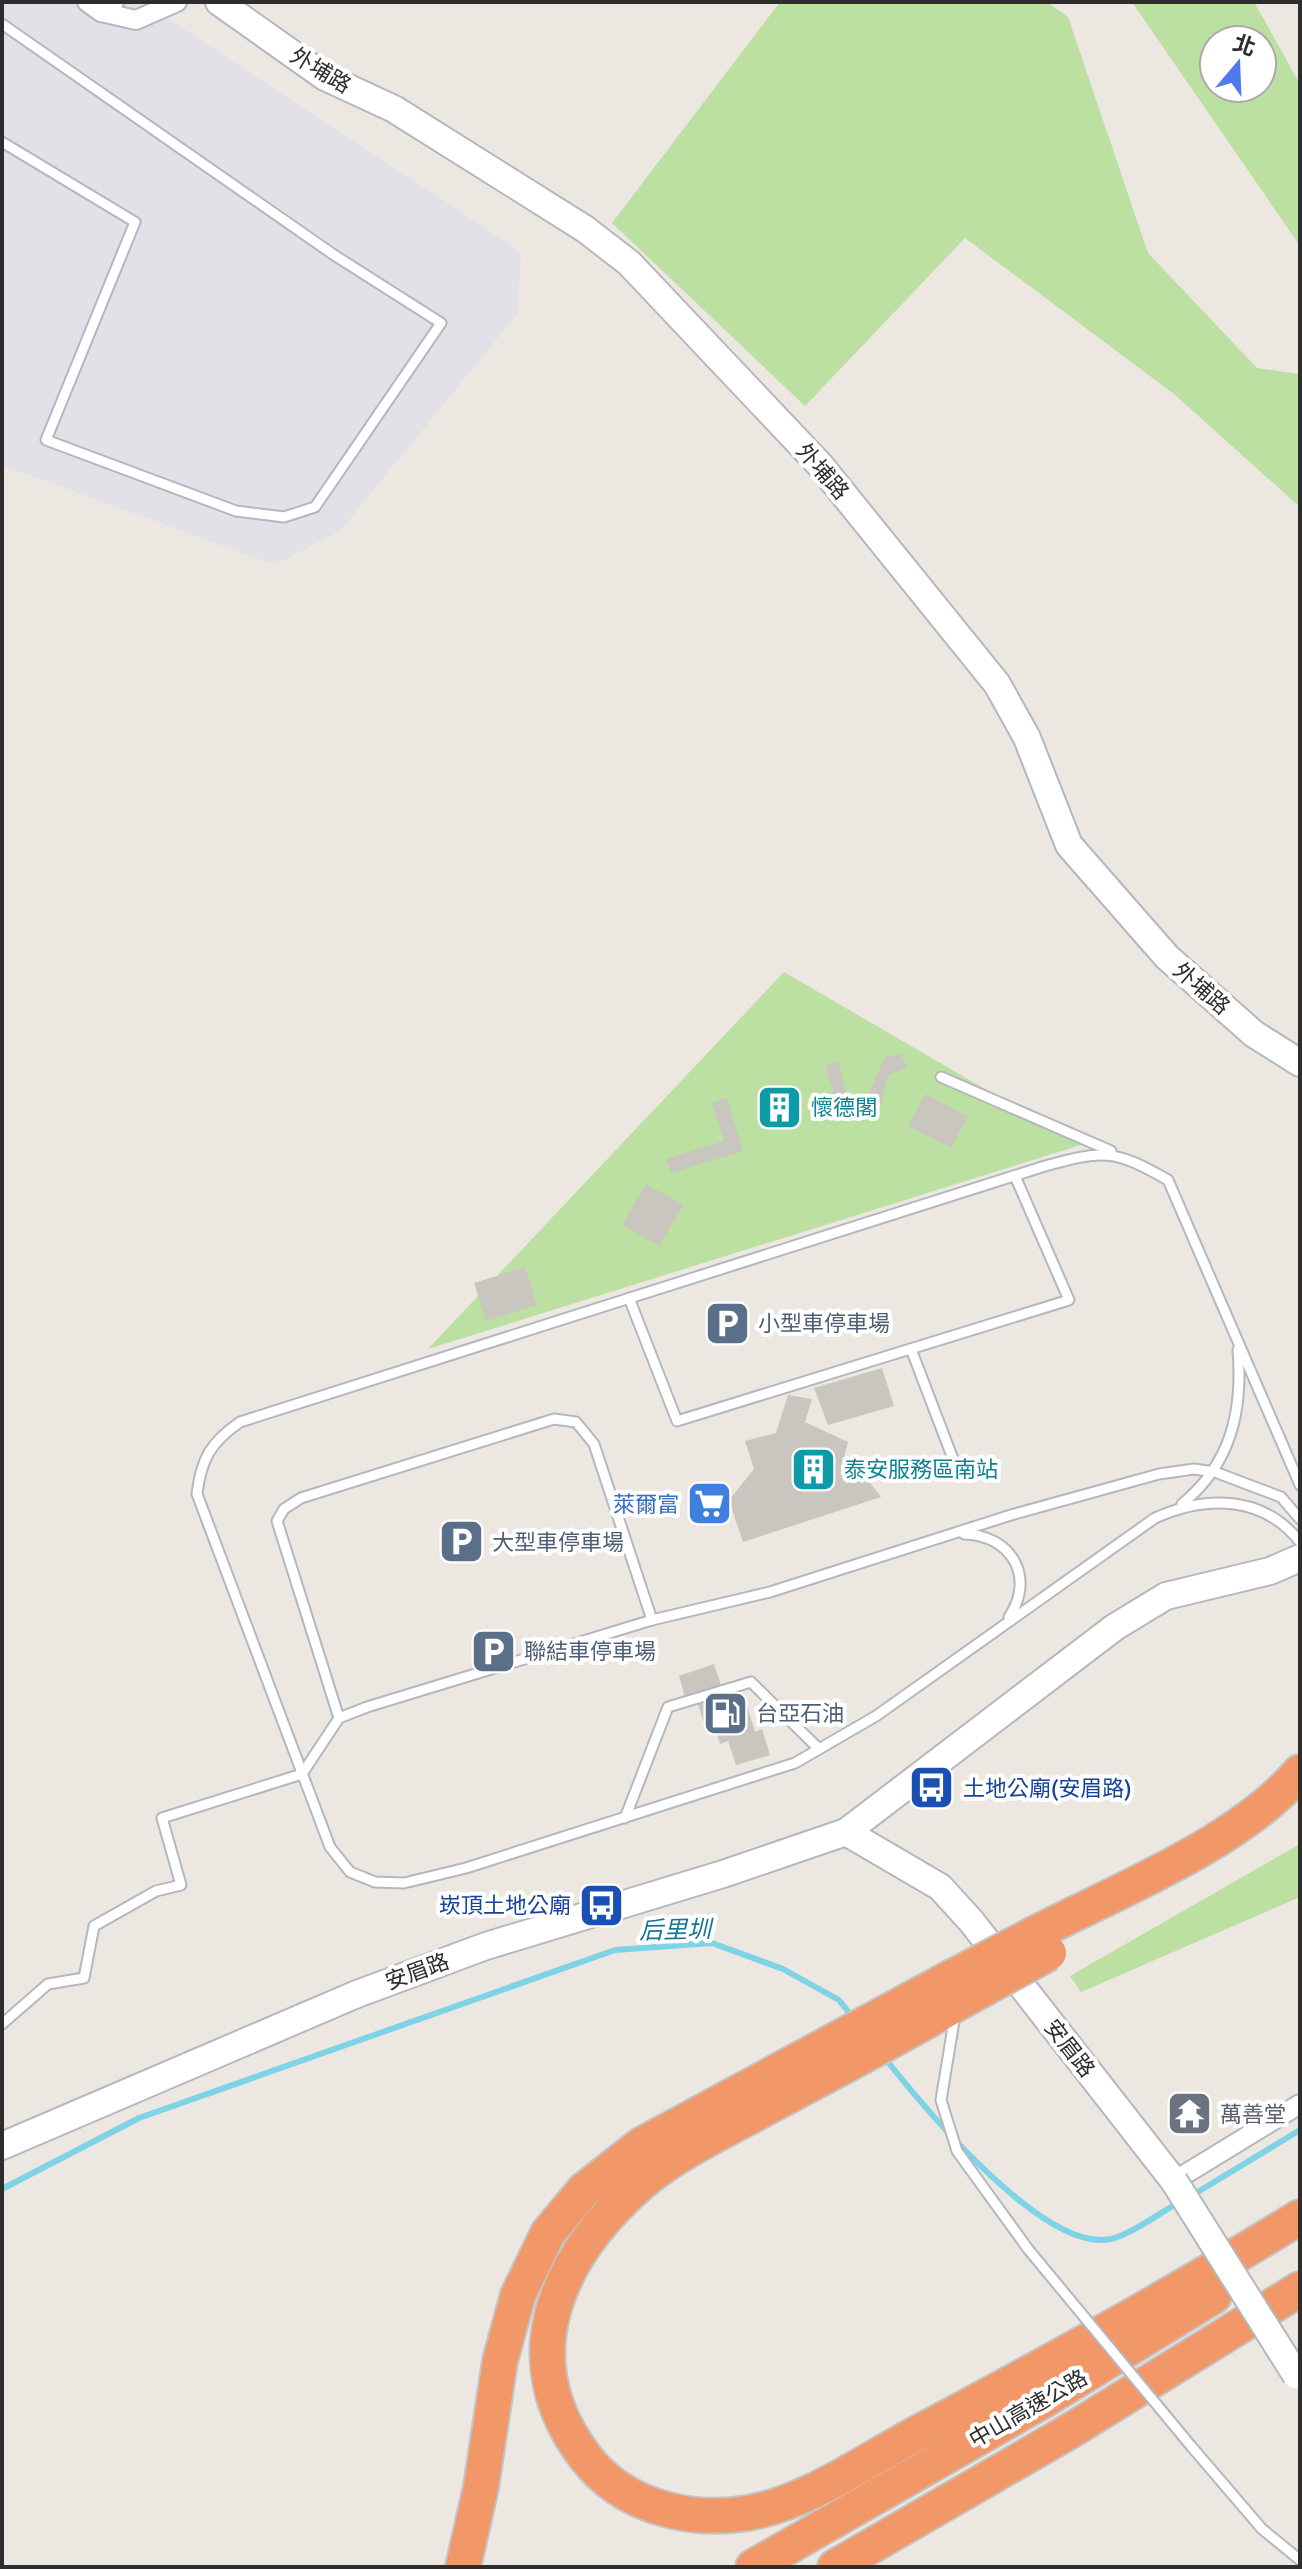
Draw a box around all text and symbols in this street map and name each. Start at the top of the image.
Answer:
north arrow [1198,24,1278,104]
text: 北 [1230,29,1259,62]
street label: 外埔路 [285,42,356,99]
street label: 外埔路 [791,438,854,505]
street label: 外埔路 [1168,957,1235,1020]
building icon: 懷德閣 [756,1083,804,1131]
place label: 懷德閣 [811,1094,877,1121]
parking icon: 小型車停車場 [703,1299,751,1347]
place label: 小型車停車場 [758,1310,890,1337]
building icon: 泰安服務區南站 [789,1445,837,1493]
place label: 泰安服務區南站 [844,1456,998,1483]
supermarket icon: 萊爾富 [686,1480,734,1528]
place label: 萊爾富 [613,1491,679,1518]
parking icon: 大型車停車場 [437,1518,485,1566]
place label: 大型車停車場 [492,1529,624,1556]
parking icon: 聯結車停車場 [469,1627,517,1675]
place label: 聯結車停車場 [524,1638,656,1665]
fuel station icon: 台亞石油 [701,1689,749,1737]
place label: 台亞石油 [756,1700,844,1727]
bus stop icon: 土地公廟(安眉路) [908,1764,956,1812]
place label: 土地公廟(安眉路) [963,1775,1132,1802]
bus stop icon: 崁頂土地公廟 [578,1881,626,1929]
place label: 崁頂土地公廟 [439,1892,571,1919]
water label: 后里圳 [639,1914,714,1946]
street label: 安眉路 [382,1947,453,1995]
street label: 安眉路 [1039,2014,1101,2083]
temple icon: 萬善堂 [1165,2090,1213,2138]
place label: 萬善堂 [1220,2101,1286,2128]
street label: 中山高速公路 [964,2364,1092,2453]

